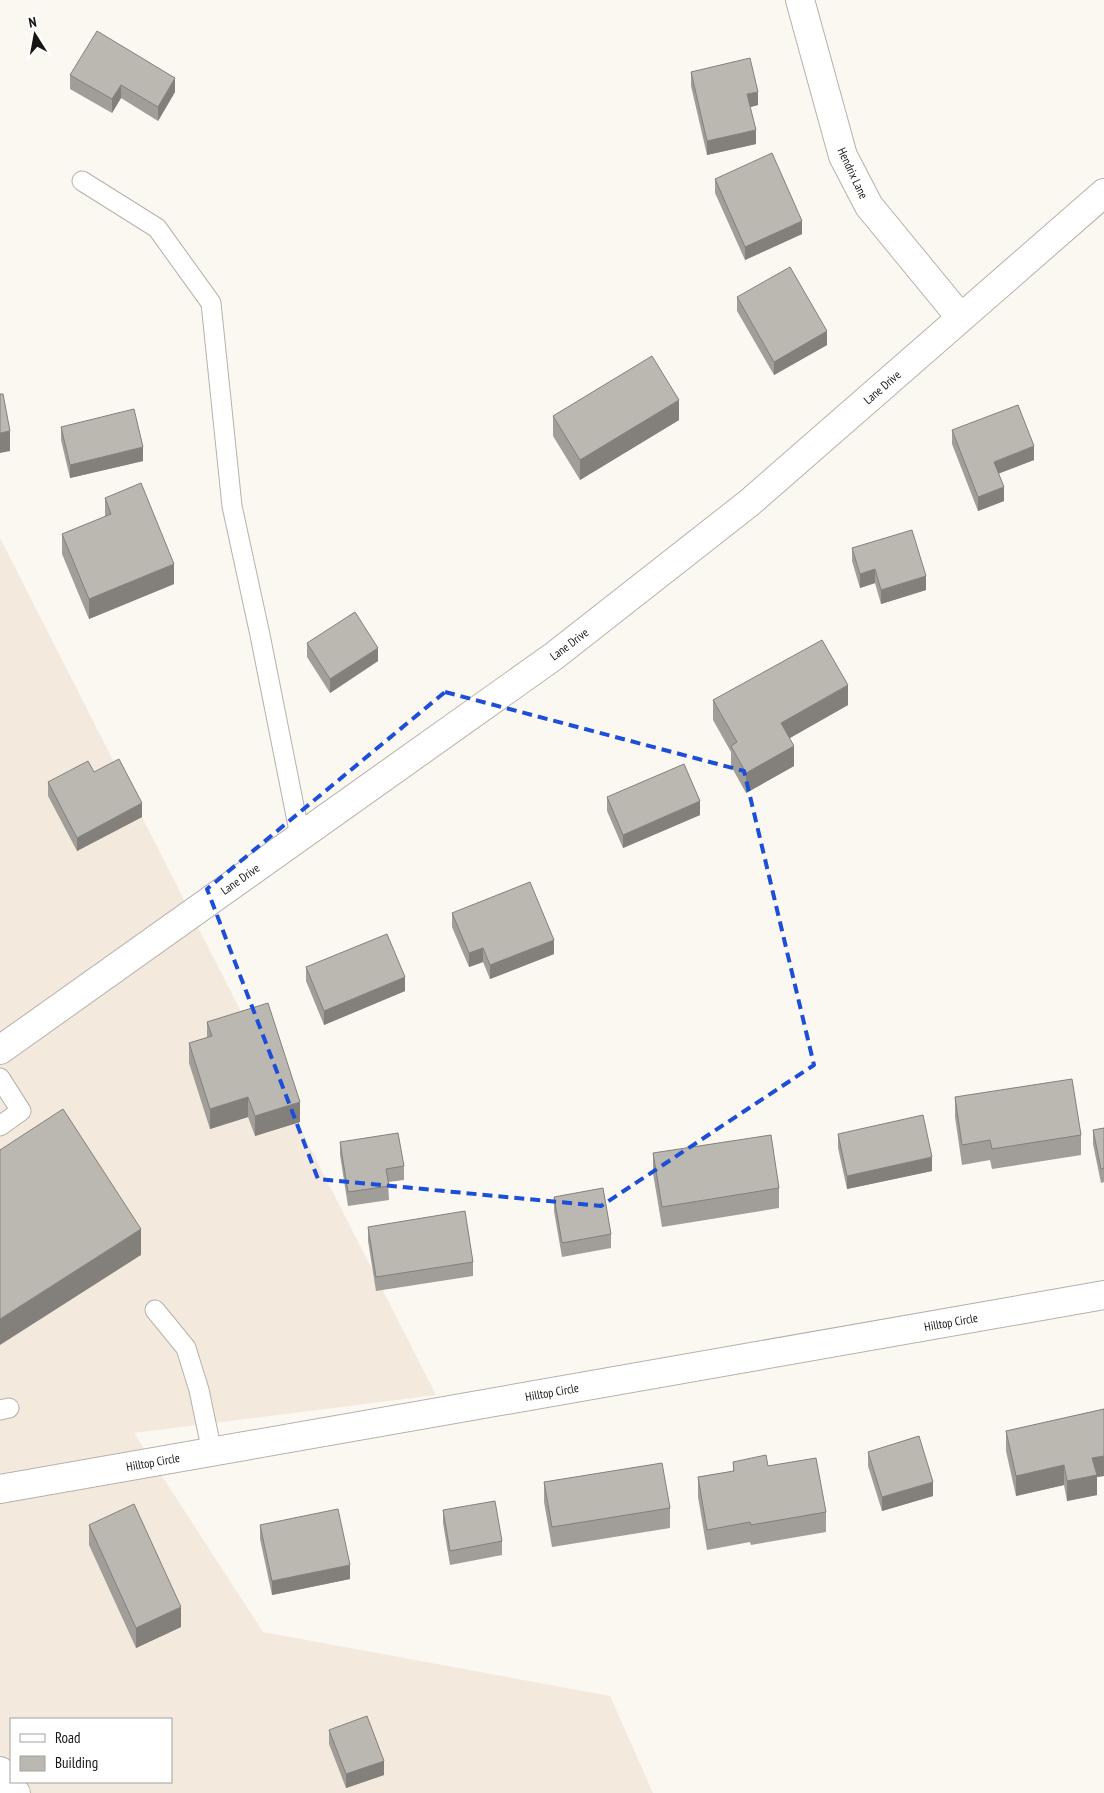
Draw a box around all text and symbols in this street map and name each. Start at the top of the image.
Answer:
north arrow [10,10,60,60]
text: N [27,13,38,32]
street label: Hendrix Lane [835,145,871,201]
street label: Lane Drive [860,367,904,407]
street label: Lane Drive [547,625,591,663]
street label: Lane Drive [218,860,262,898]
street label: Hilltop Circle [923,1310,979,1334]
street label: Hilltop Circle [524,1380,580,1404]
street label: Hilltop Circle [125,1450,181,1474]
legend [10,1718,172,1783]
text: Road [55,1728,81,1747]
text: Building [55,1753,98,1772]

